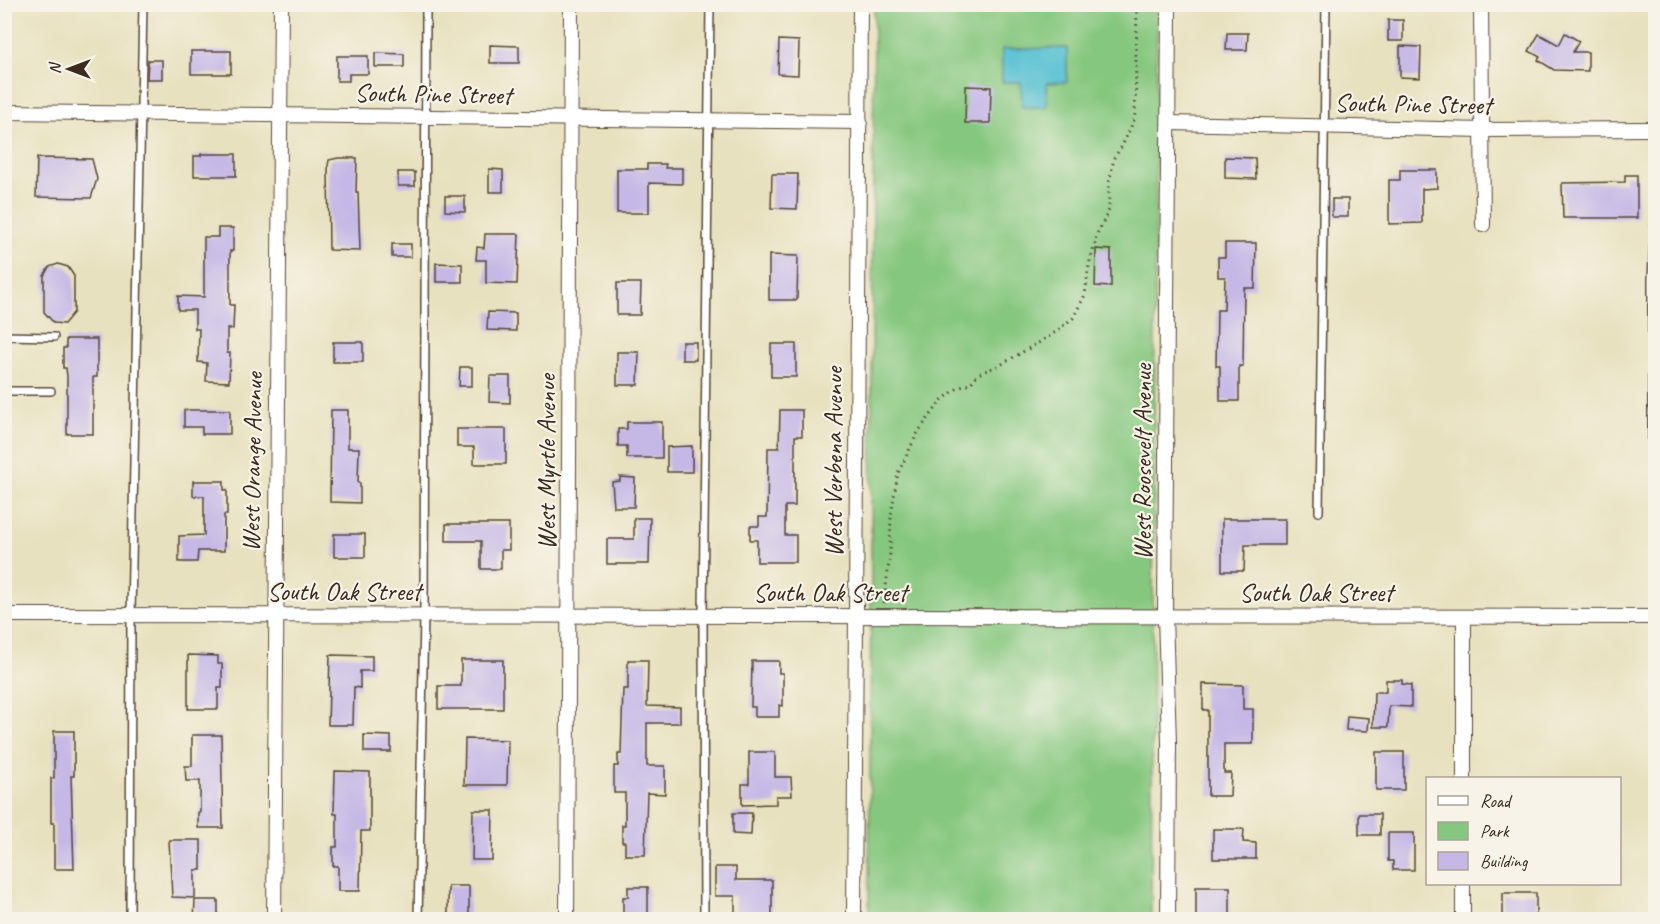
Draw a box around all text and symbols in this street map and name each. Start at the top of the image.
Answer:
north arrow [39,39,99,99]
text: N [45,61,65,74]
street label: South Pine Street [354,76,515,112]
street label: South Pine Street [1334,86,1495,122]
street label: West Roosevelt Avenue [1126,363,1159,560]
street label: West Verbena Avenue [817,364,850,557]
street label: West Orange Avenue [234,370,270,552]
street label: West Myrtle Avenue [530,372,563,550]
street label: South Oak Street [267,575,424,608]
street label: South Oak Street [753,576,910,609]
street label: South Oak Street [1239,576,1396,609]
legend [1426,777,1621,885]
text: Road [1480,790,1513,812]
text: Park [1480,820,1510,842]
text: Building [1480,850,1529,872]

